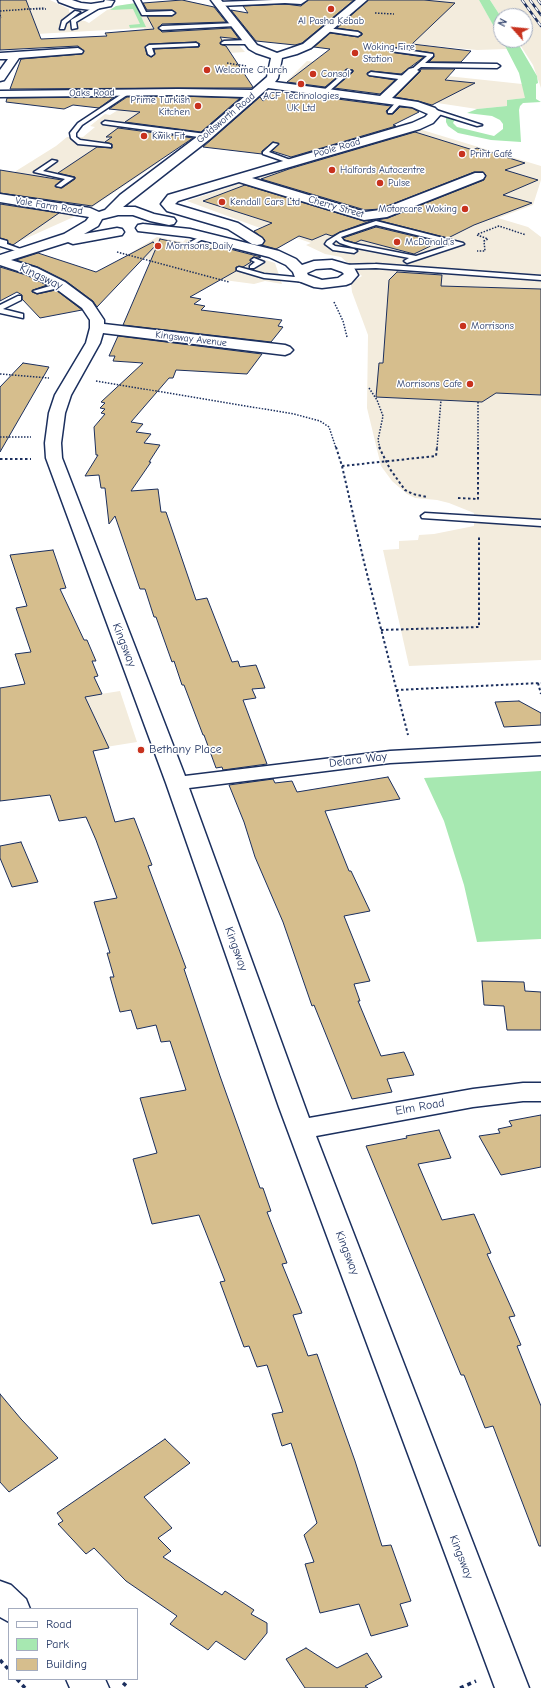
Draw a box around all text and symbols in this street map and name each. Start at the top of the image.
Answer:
marker: Al Pasha Kebab [326,4,336,14]
north arrow [493,8,533,48]
place label: Al Pasha Kebab [298,15,364,27]
text: N [495,17,510,29]
place label: Woking Fire Station [363,41,415,64]
marker: Woking Fire Station [350,48,360,58]
place label: Welcome Church [215,64,287,76]
marker: Welcome Church [202,65,212,75]
place label: Consol [321,68,350,80]
marker: Consol [308,69,318,79]
marker: ACF Technologies UK Ltd [296,79,306,89]
street label: Oaks Road [69,87,115,99]
street label: Goldsworth Road [194,90,258,146]
place label: ACF Technologies UK Ltd [263,90,339,114]
place label: Prime Turkish Kitchen [131,94,190,118]
marker: Prime Turkish Kitchen [193,101,203,111]
place label: Kwik Fit [152,130,185,142]
marker: Kwik Fit [139,131,149,141]
street label: Poole Road [312,136,362,160]
place label: Print Café [470,148,512,160]
marker: Print Café [457,149,467,159]
place label: Halfords Autocentre [340,164,425,176]
marker: Halfords Autocentre [327,165,337,175]
place label: Pulse [388,177,410,189]
marker: Pulse [375,178,385,188]
street label: Cherry Street [307,193,365,221]
street label: Vale Farm Road [14,195,84,217]
place label: Kendall Cars Ltd [230,196,300,208]
marker: Kendall Cars Ltd [217,197,227,207]
place label: Motorcare Woking [378,203,457,215]
marker: Motorcare Woking [460,204,470,214]
place label: McDonald's [405,236,454,248]
marker: McDonald's [392,237,402,247]
place label: Morrisons Daily [166,240,233,252]
marker: Morrisons Daily [153,241,163,251]
street label: Kingsway [17,261,65,293]
place label: Morrisons [471,320,514,332]
marker: Morrisons [458,321,468,331]
street label: Kingsway Avenue [154,329,228,349]
place label: Morrisons Cafe [397,378,462,390]
marker: Morrisons Cafe [465,379,475,389]
street label: Kingsway [109,621,139,669]
place label: Bethany Place [149,743,222,757]
marker: Bethany Place [136,745,146,755]
street label: Delara Way [328,749,388,771]
street label: Kingsway [221,925,251,973]
street label: Elm Road [394,1096,446,1118]
street label: Kingsway [332,1229,362,1277]
street label: Kingsway [446,1533,476,1581]
legend [8,1608,138,1680]
text: Road [46,1617,72,1631]
text: Park [46,1637,69,1651]
text: Building [46,1657,87,1671]

